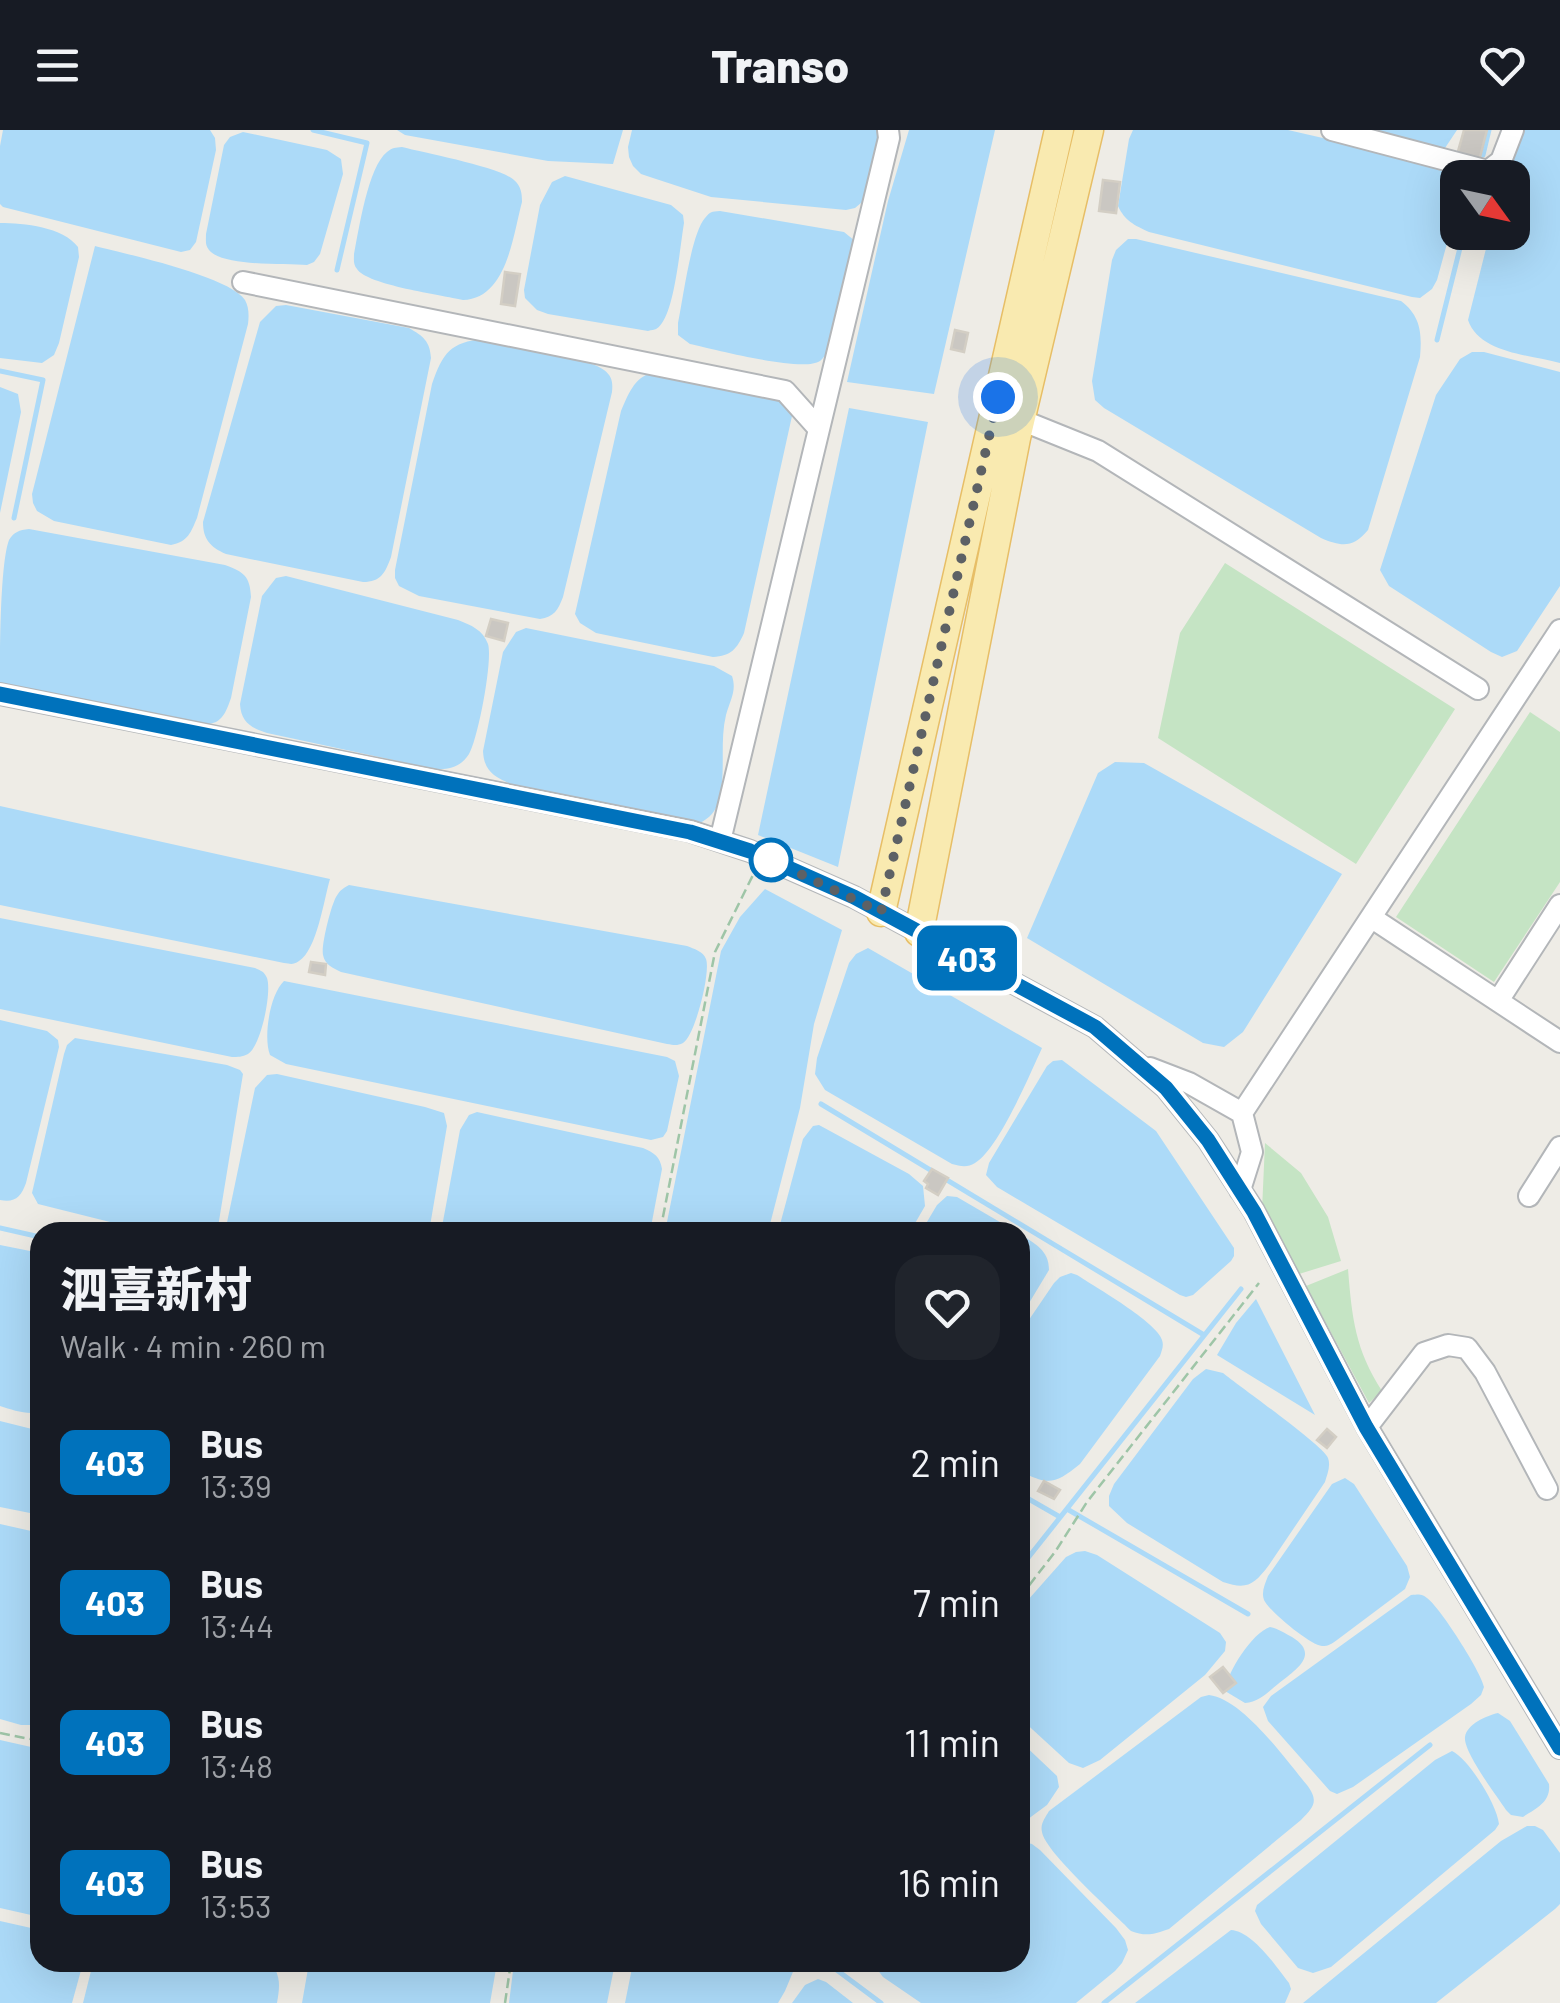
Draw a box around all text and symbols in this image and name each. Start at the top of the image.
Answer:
icon: menu [30,38,85,93]
text: Transo [711,38,849,92]
icon: heart [1475,38,1530,93]
north arrow [1440,160,1530,250]
map controls [1440,160,1530,250]
your location [973,372,1023,422]
unlabelled marker [750,839,792,881]
line badge: 403 [910,926,1024,990]
text: 403 [937,937,997,979]
button: heart [895,1255,1000,1360]
text: 泗喜新村 [60,1259,252,1317]
text: Walk · 4 min · 260 m [60,1326,326,1364]
text: Bus [200,1420,263,1466]
text: 2 min [910,1439,1000,1485]
text: 403 [85,1441,145,1483]
text: 13:39 [200,1466,272,1504]
text: Bus [200,1560,263,1606]
text: 7 min [913,1579,1000,1625]
text: 403 [85,1581,145,1623]
text: 13:44 [200,1606,274,1644]
text: Bus [200,1700,263,1746]
text: 11 min [904,1719,1000,1765]
text: 403 [85,1721,145,1763]
text: 13:48 [200,1746,273,1784]
text: Bus [200,1840,263,1886]
text: 16 min [898,1859,1000,1905]
text: 403 [85,1861,145,1903]
text: 13:53 [200,1886,271,1924]

